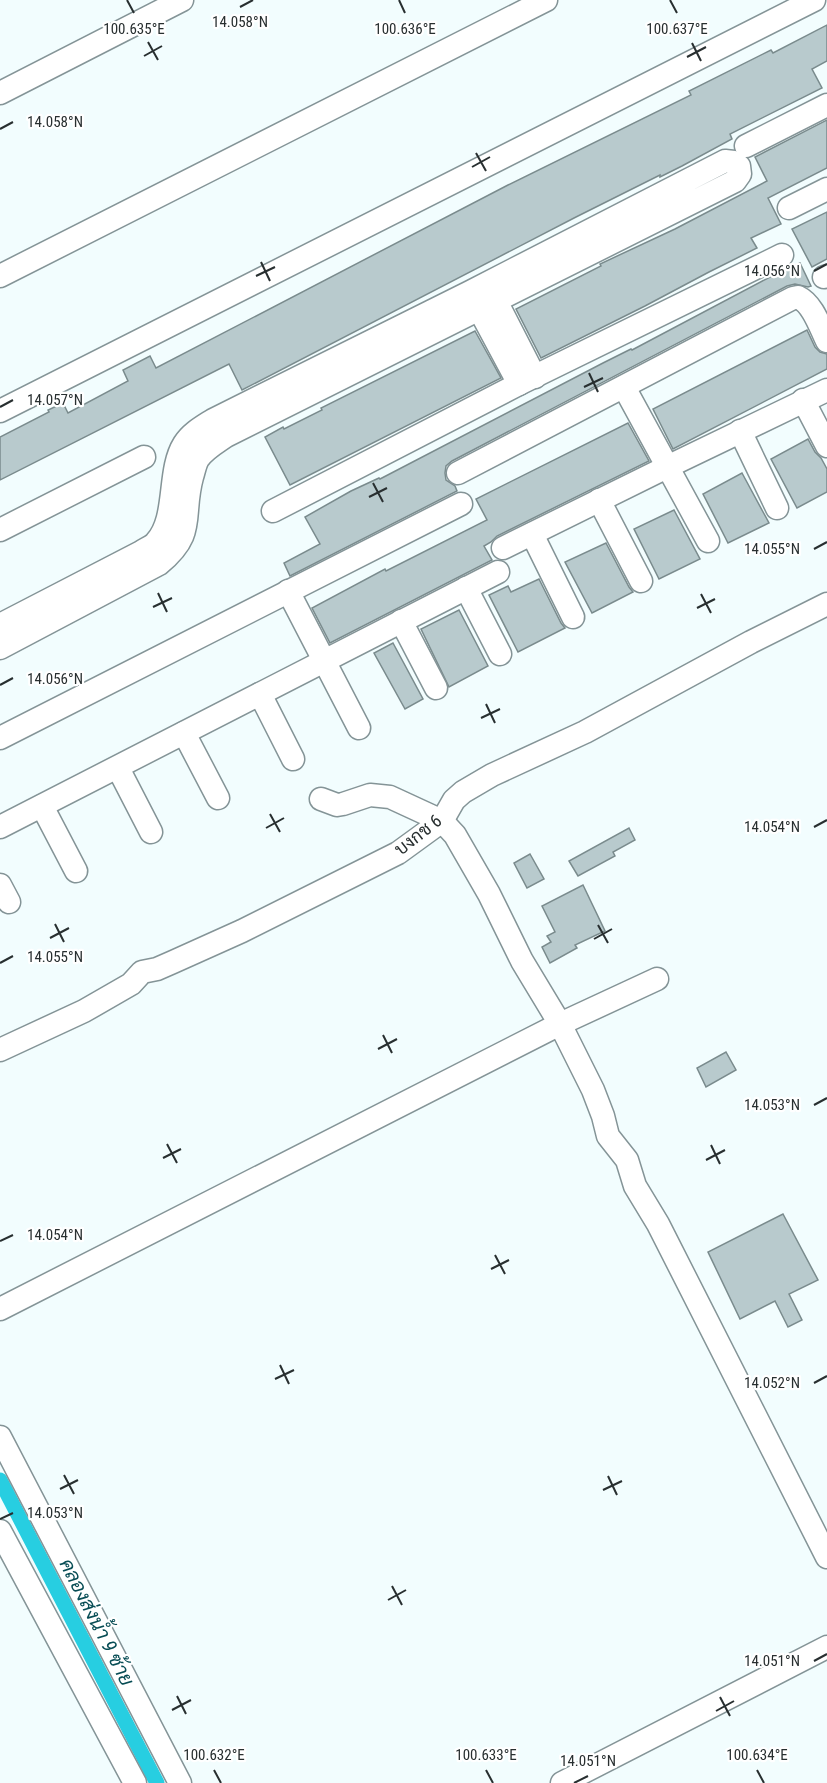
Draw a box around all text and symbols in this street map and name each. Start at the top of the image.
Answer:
text: 14.058°N [212,13,268,31]
text: 100.635°E [103,20,165,38]
text: 100.636°E [374,20,436,38]
text: 100.637°E [646,20,708,38]
text: 14.058°N [27,113,83,131]
text: 14.056°N [744,262,800,280]
text: 14.057°N [27,391,83,409]
text: 14.055°N [744,540,800,558]
text: 14.056°N [27,670,83,688]
street label: บงกช 6 [390,810,445,860]
text: 14.054°N [744,818,800,836]
text: 14.055°N [27,948,83,966]
text: 14.053°N [744,1096,800,1114]
text: 14.054°N [27,1226,83,1244]
text: 14.052°N [744,1374,800,1392]
text: 14.053°N [27,1504,83,1522]
water label: คลองส่งน้ำ 9 ซ้าย [55,1552,145,1690]
text: 14.051°N [744,1652,800,1670]
text: 100.632°E [183,1746,245,1764]
text: 100.633°E [455,1746,517,1764]
text: 100.634°E [726,1746,788,1764]
text: 14.051°N [560,1752,616,1770]

